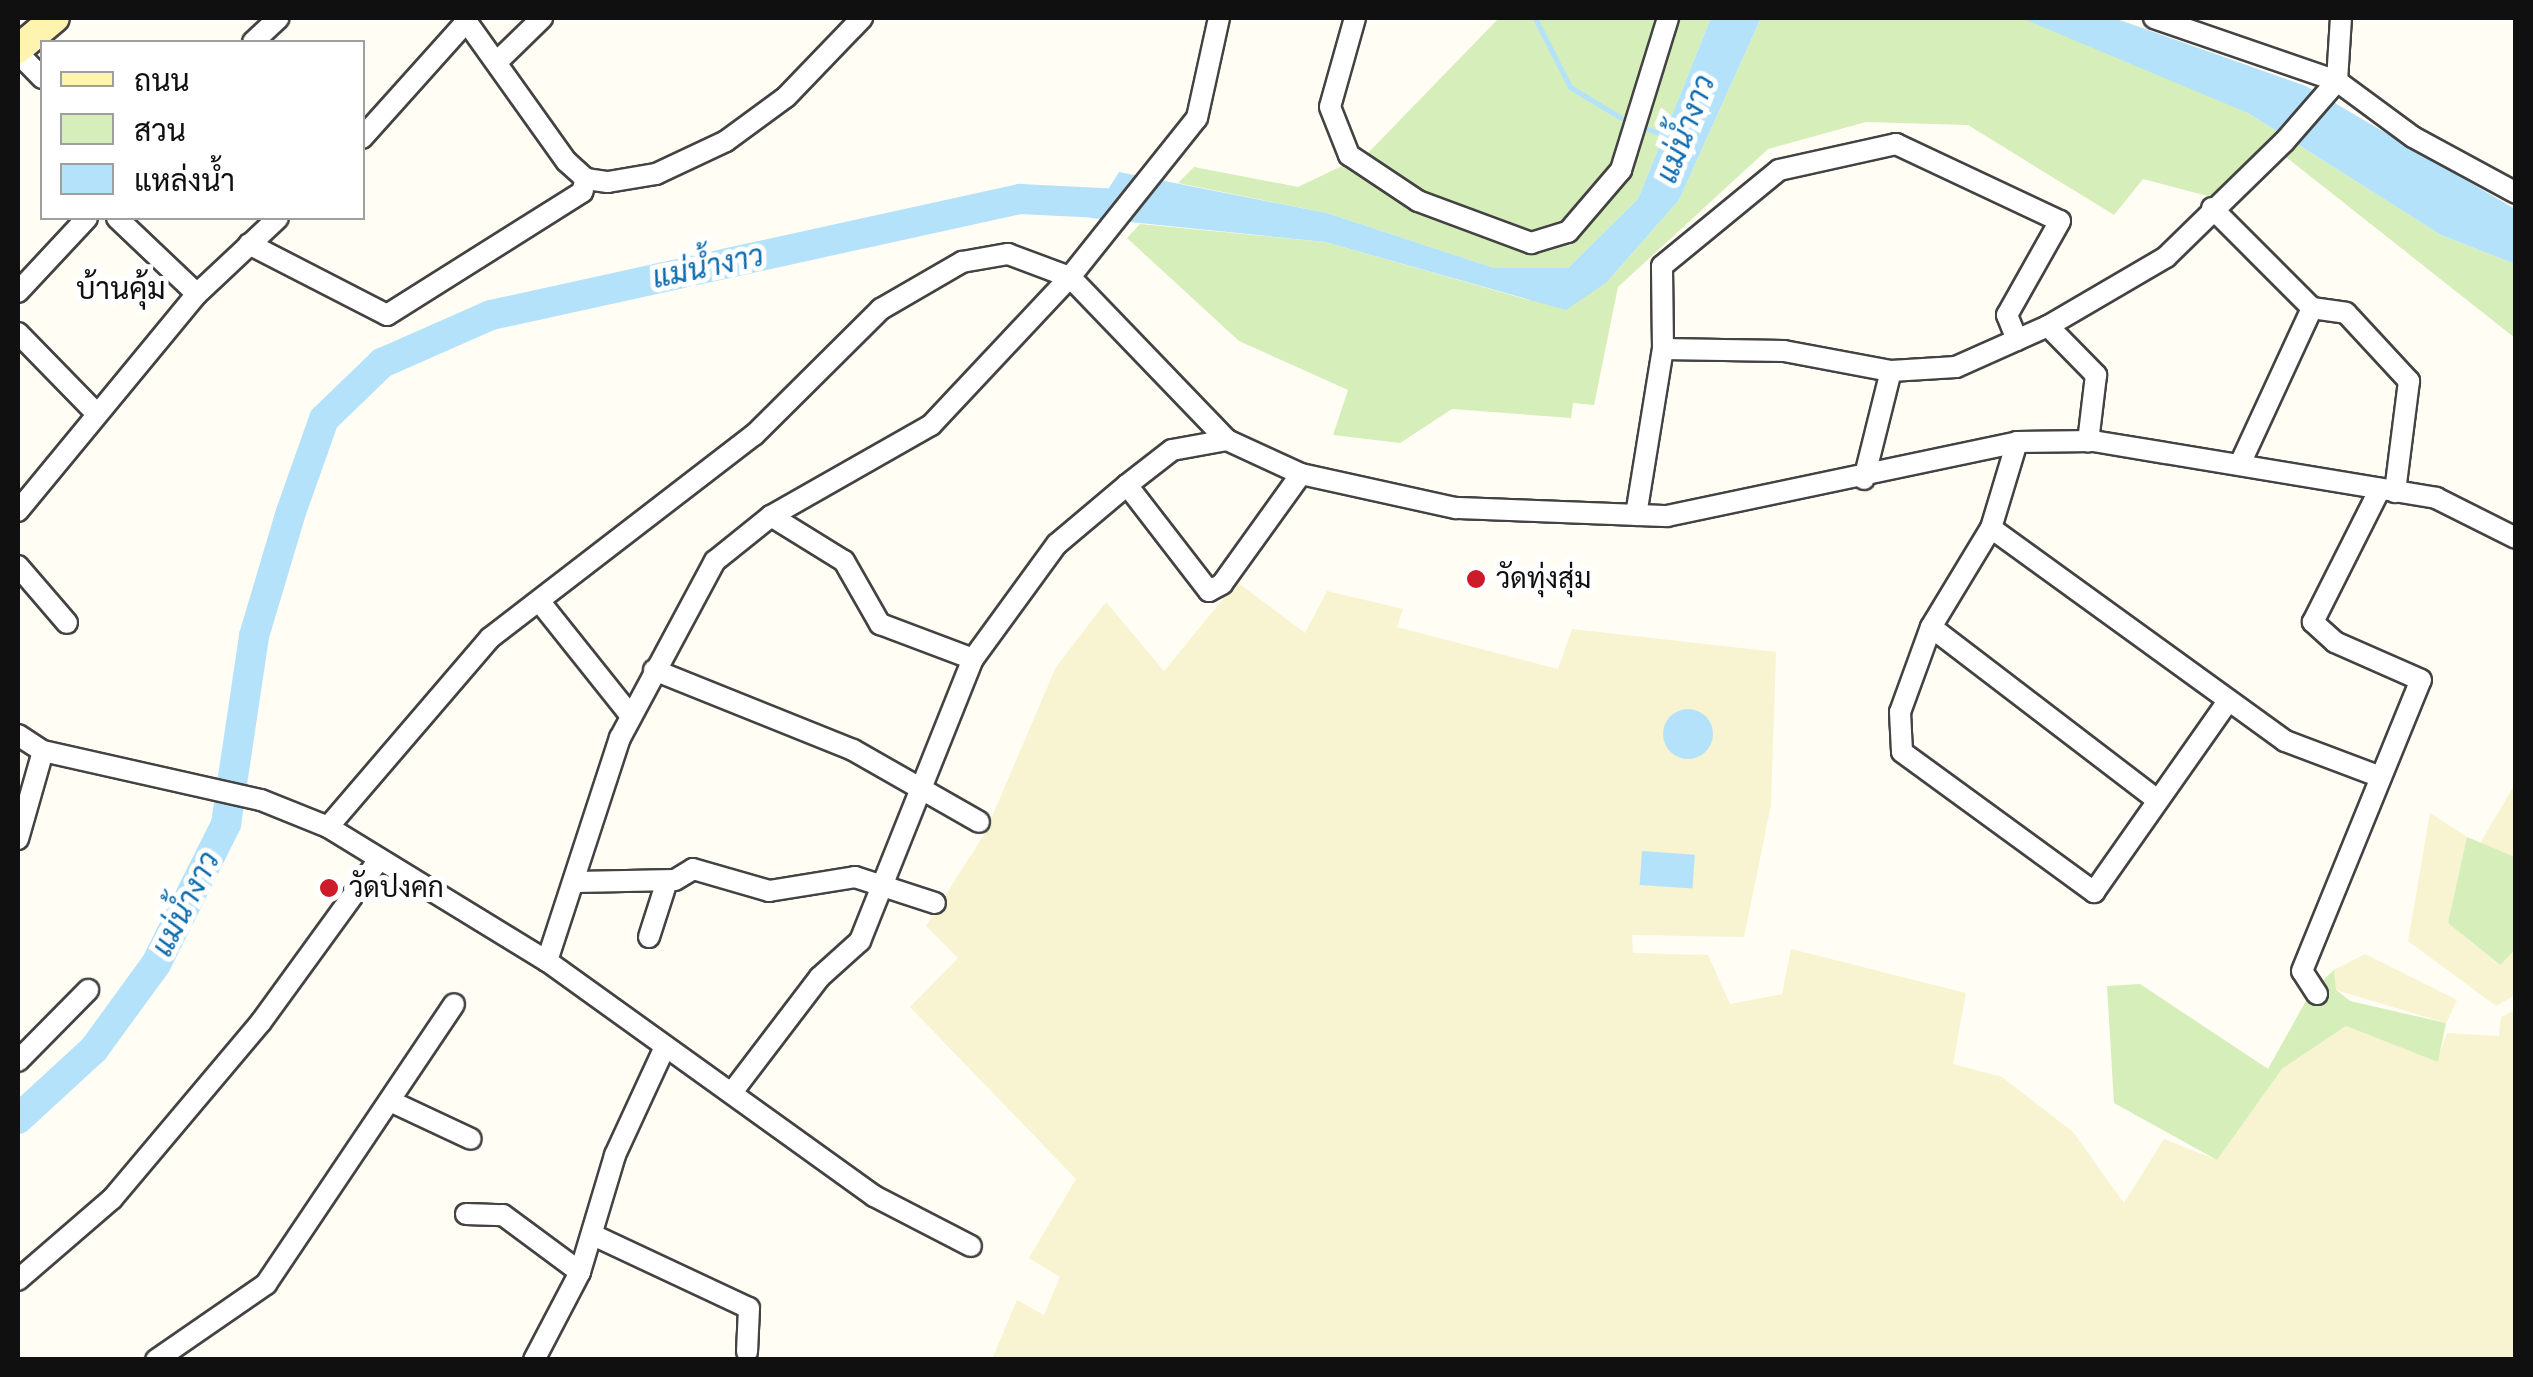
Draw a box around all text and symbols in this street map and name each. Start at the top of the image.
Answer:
legend [40,40,365,220]
text: ถนน [134,63,190,99]
water label: แม่น้ำงาว [1649,70,1723,188]
text: สวน [134,113,186,149]
text: แหล่งน้ำ [134,163,235,199]
water label: แม่น้ำงาว [649,238,767,296]
district label: บ้านคุ้ม [76,271,166,307]
place label: วัดทุ่งสุ่ม [1496,562,1591,596]
marker: วัดทุ่งสุ่ม [1465,568,1487,590]
water label: แม่น้ำงาว [144,845,228,963]
place label: วัดปงคก [349,871,444,905]
marker: วัดปงคก [318,877,340,899]

